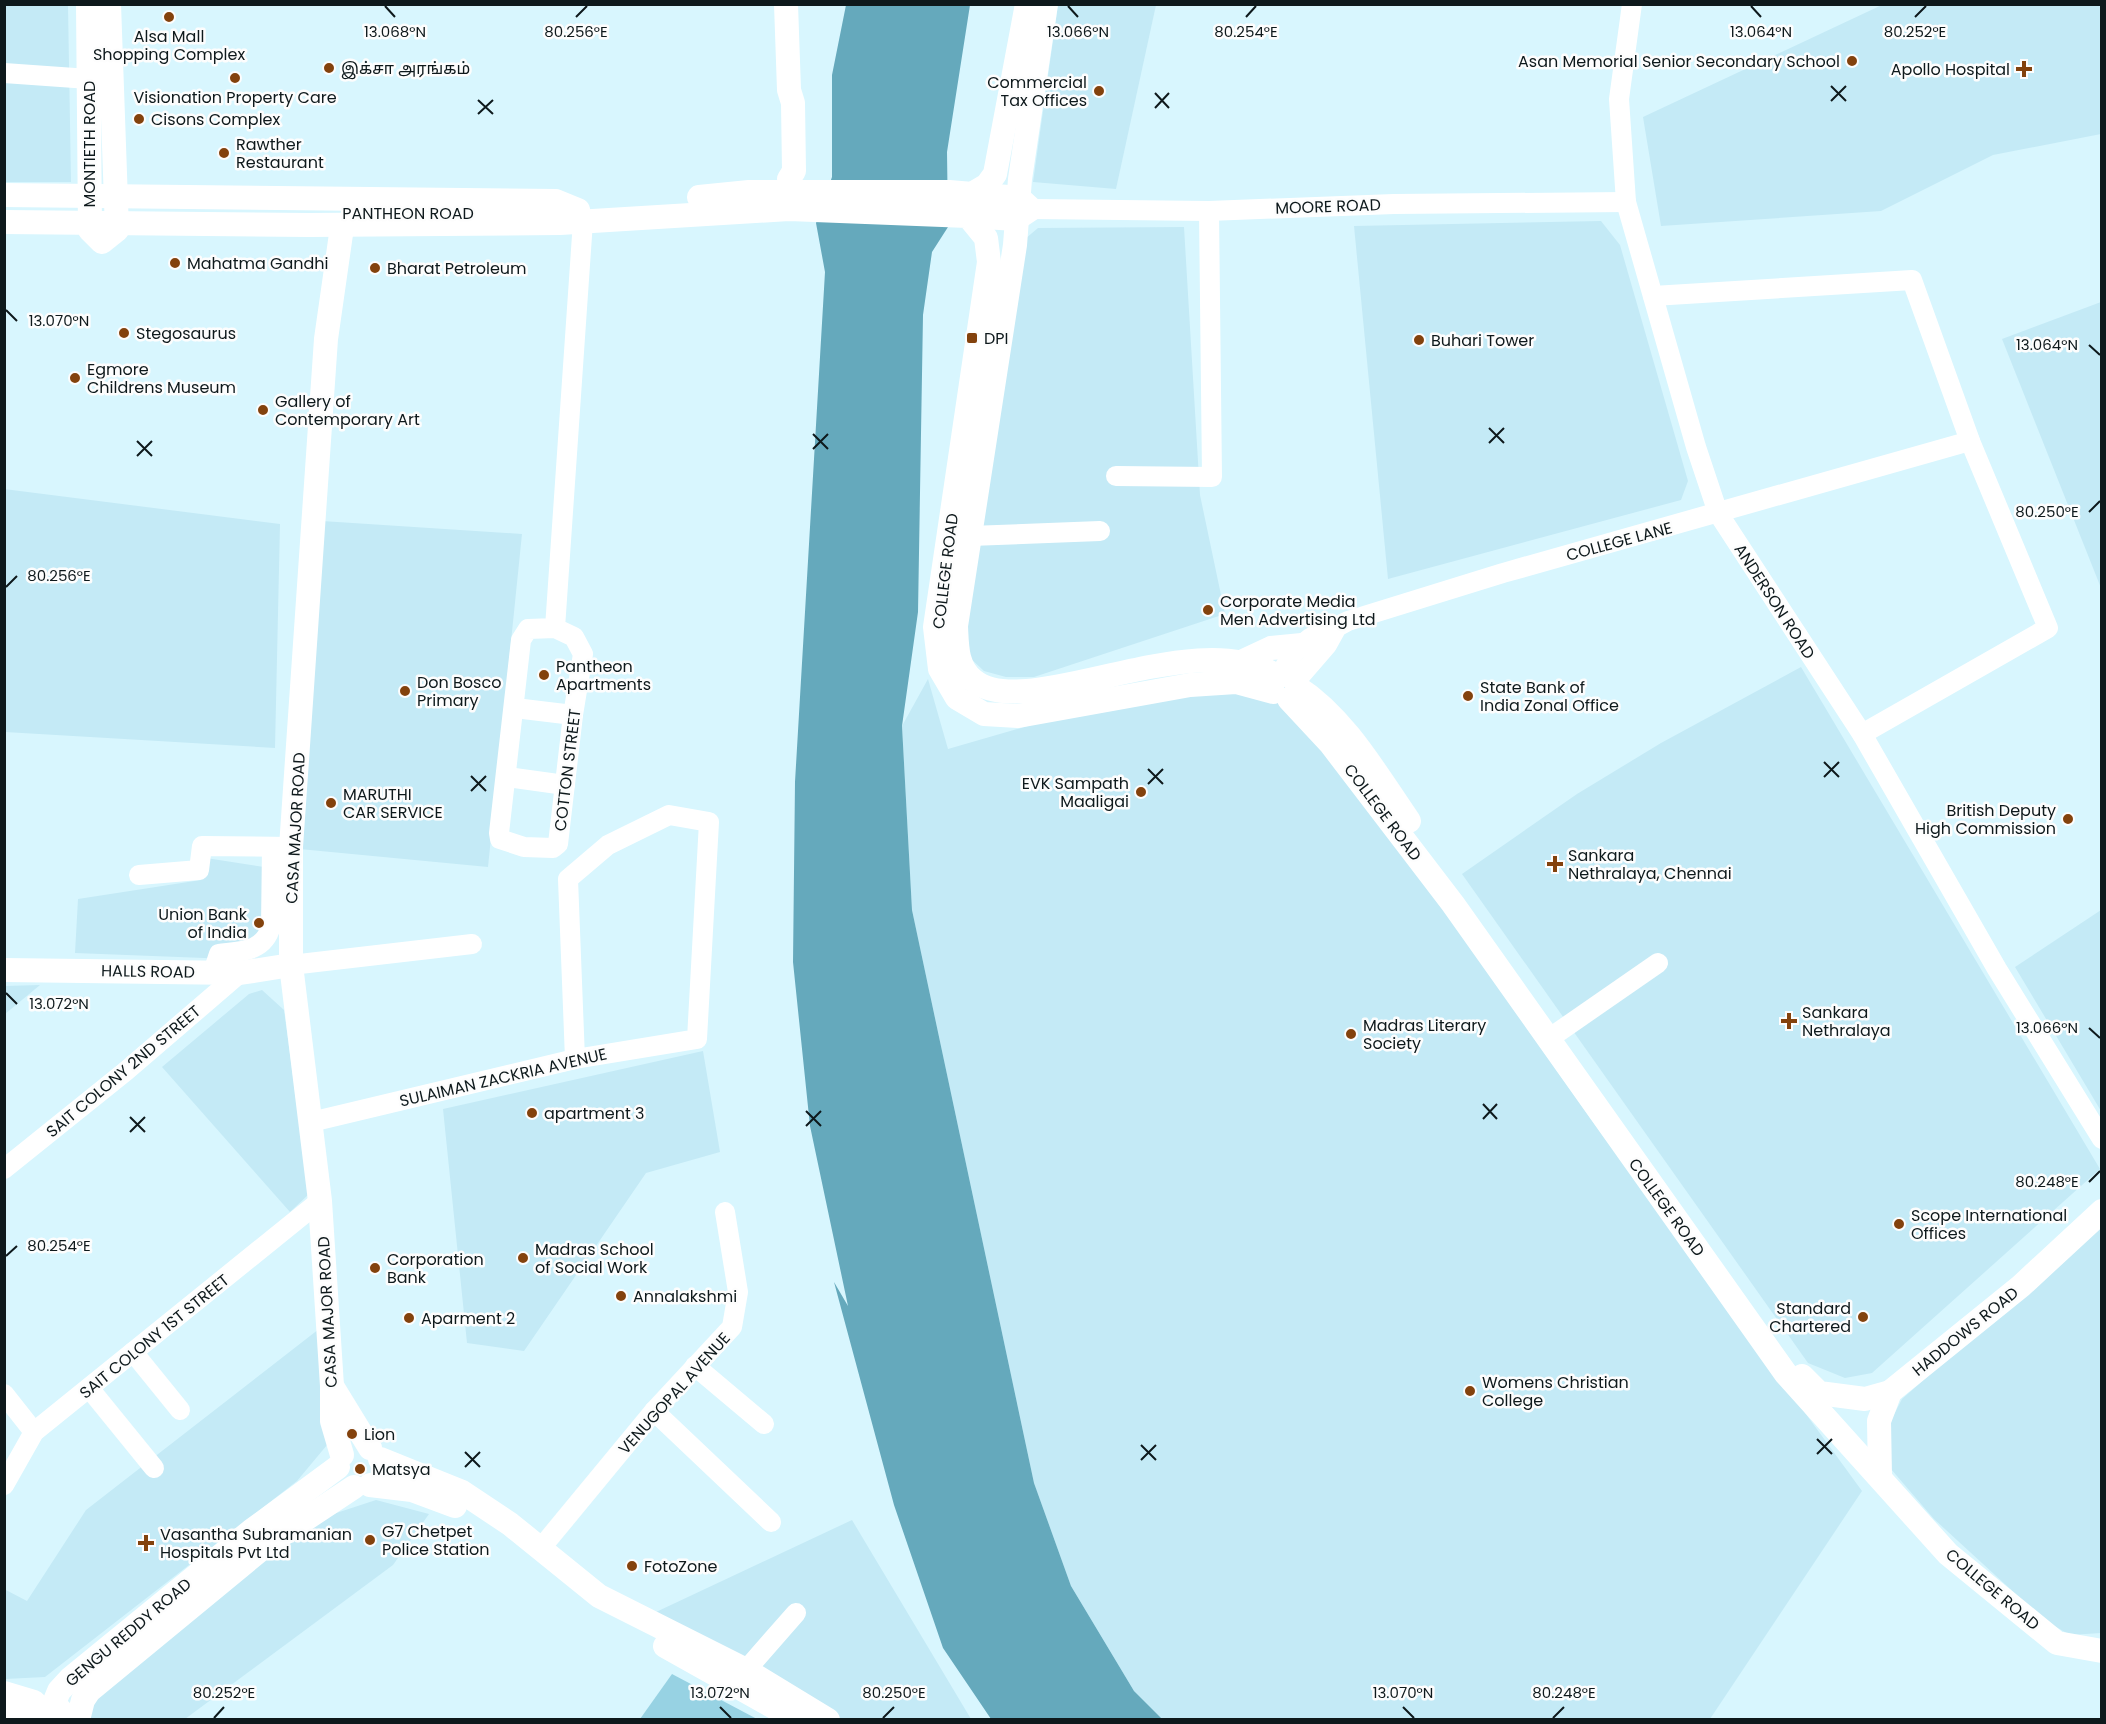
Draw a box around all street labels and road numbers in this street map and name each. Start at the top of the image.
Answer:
street label: MONTIETH ROAD [78,81,101,207]
street label: MOORE ROAD [1275,193,1381,220]
street label: PANTHEON ROAD [342,202,474,225]
street label: COLLEGE ROAD [927,512,964,630]
street label: COLLEGE LANE [1563,516,1675,567]
street label: ANDERSON ROAD [1729,539,1820,663]
street label: COTTON STREET [549,707,586,833]
street label: CASA MAJOR ROAD [280,752,311,904]
street label: COLLEGE ROAD [1338,759,1427,866]
street label: HALLS ROAD [101,959,195,984]
street label: SAIT COLONY 2ND STREET [41,1000,206,1143]
street label: SULAIMAN ZACKRIA AVENUE [397,1042,609,1113]
street label: COLLEGE ROAD [1623,1153,1710,1261]
street label: CASA MAJOR ROAD [312,1236,343,1388]
street label: SAIT COLONY 1ST STREET [75,1269,234,1404]
street label: HADDOWS ROAD [1907,1281,2023,1381]
street label: VENUGOPAL AVENUE [613,1327,736,1460]
street label: COLLEGE ROAD [1941,1543,2045,1636]
street label: GENGU REDDY ROAD [60,1573,196,1692]

